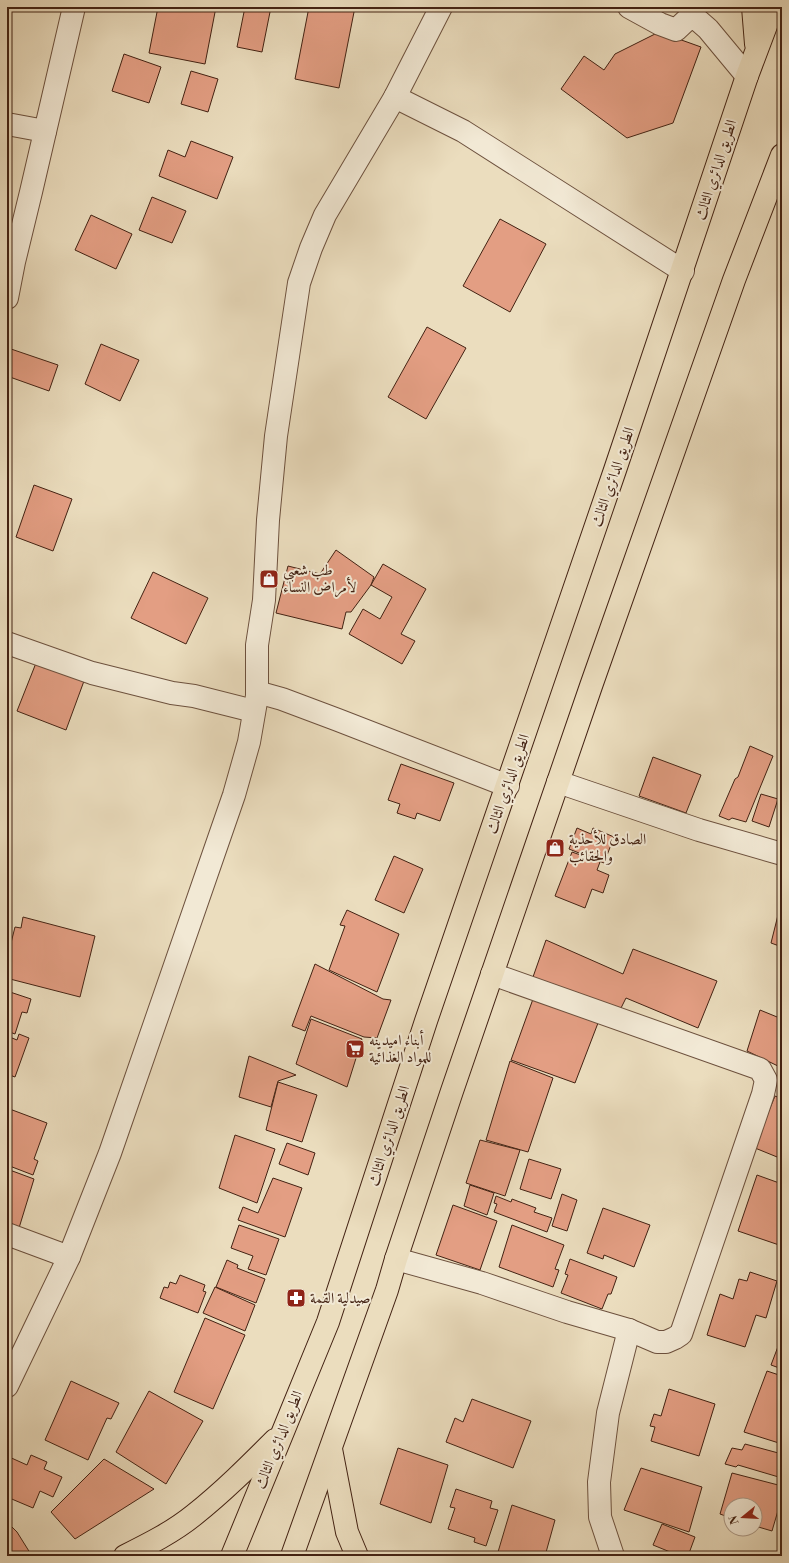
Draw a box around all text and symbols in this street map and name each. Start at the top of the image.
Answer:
street label: الطريق الدائري الثالث [691,117,743,223]
street label: الطريق الدائري الثالث [587,425,641,530]
place label: طب شعبي لأمراض النساء [283,561,357,598]
shop icon: طب شعبي لأمراض النساء [258,568,280,590]
street label: الطريق الدائري الثالث [482,732,536,837]
place label: الصادق للأحذية والحقائب [569,829,646,866]
shop icon: الصادق للأحذية والحقائب [544,837,566,859]
place label: أبناء اميدينه للمواد الغذائية [369,1029,431,1067]
supermarket icon: أبناء اميدينه للمواد الغذائية [344,1038,366,1060]
street label: الطريق الدائري الثالث [364,1083,416,1189]
pharmacy icon: صيدلية القمة [285,1287,307,1309]
place label: صيدلية القمة [310,1289,370,1308]
street label: الطريق الدائري الثالث [251,1388,309,1493]
north arrow [723,1497,763,1537]
text: N [726,1513,742,1526]

